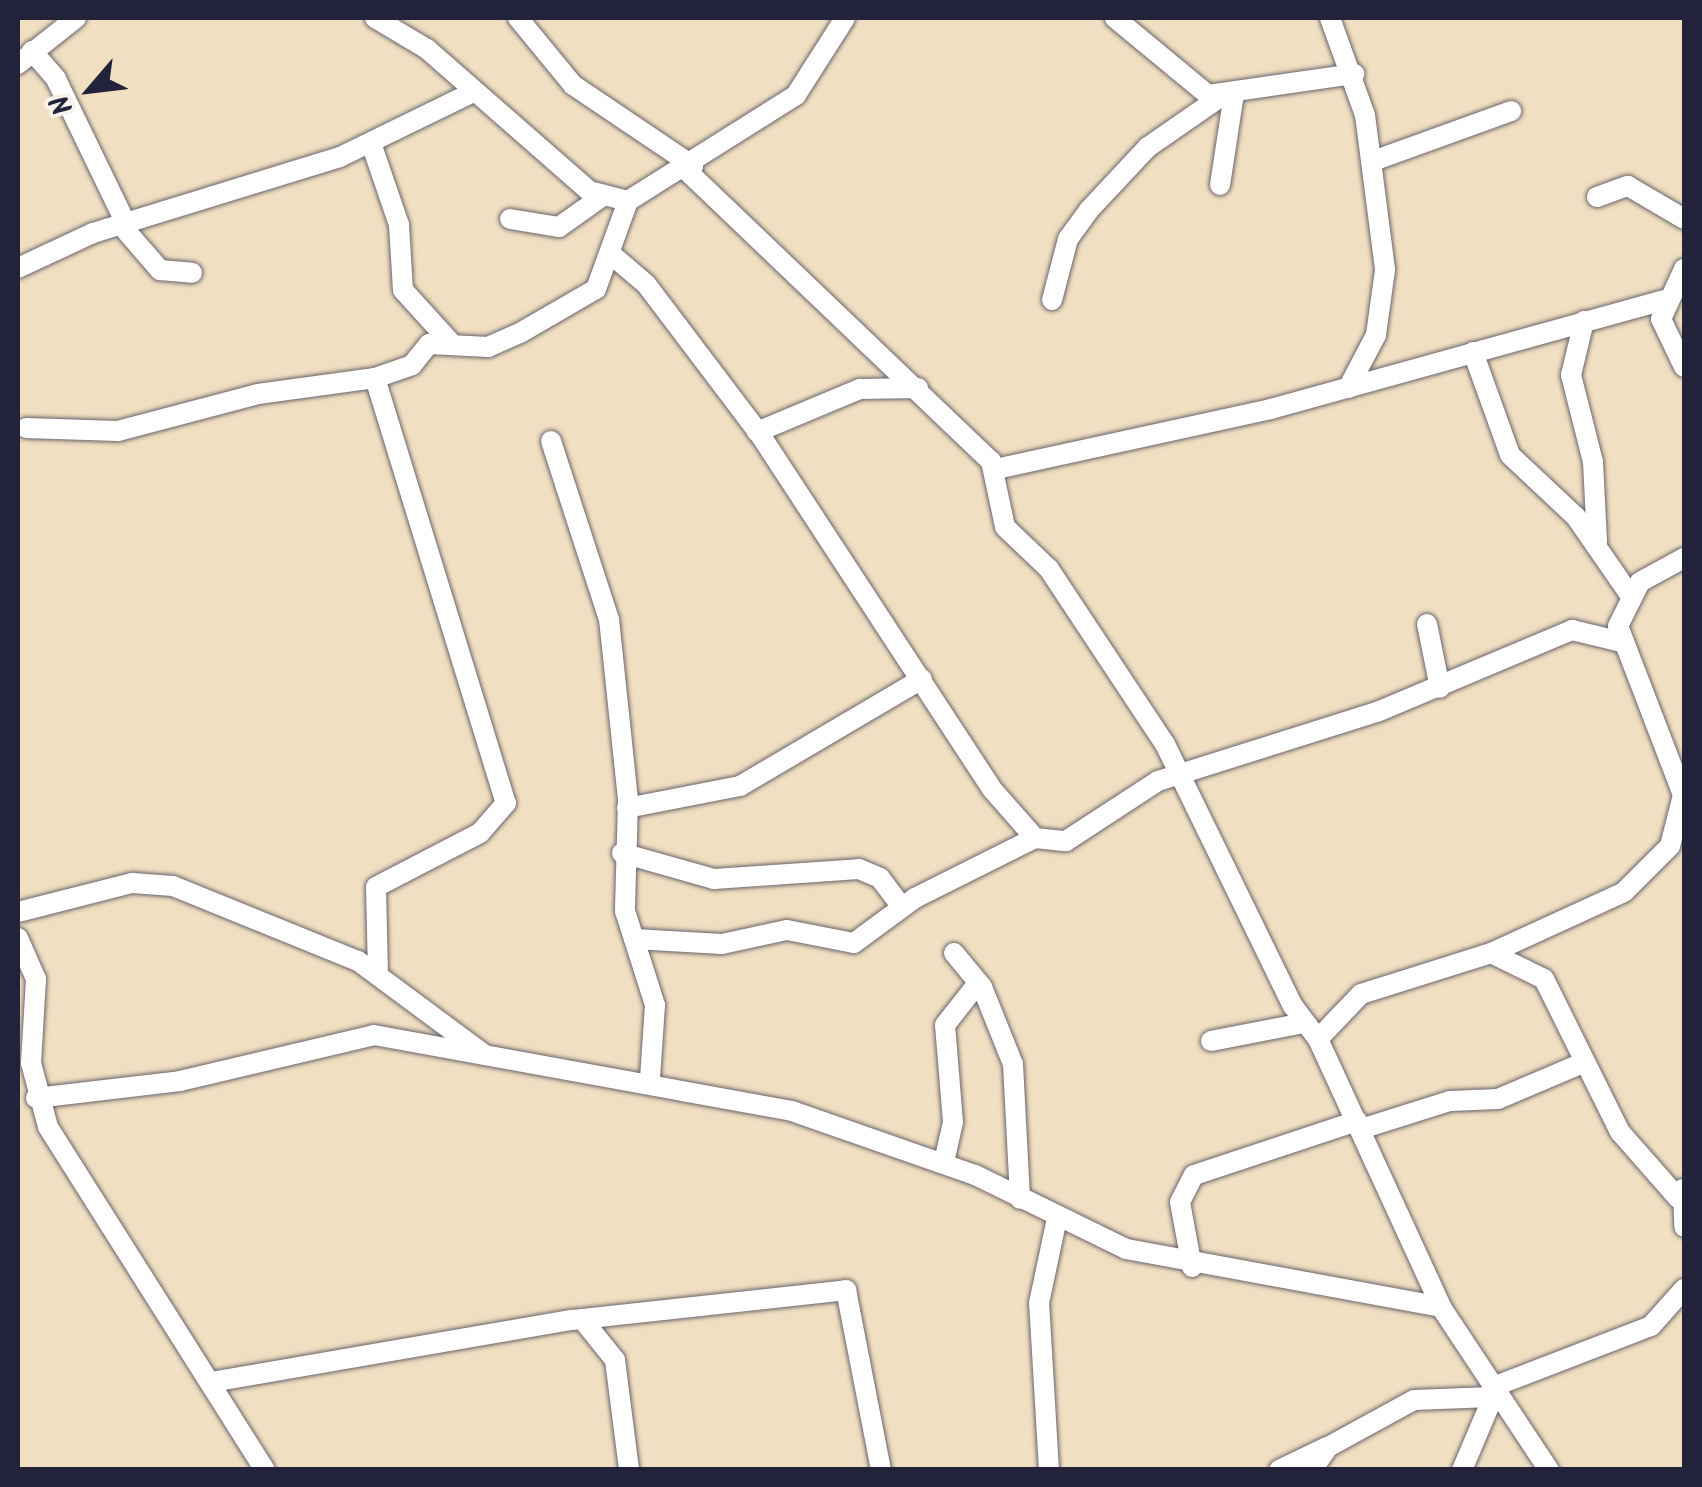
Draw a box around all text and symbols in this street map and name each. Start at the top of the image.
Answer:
north arrow [40,40,140,140]
text: N [39,86,87,123]

